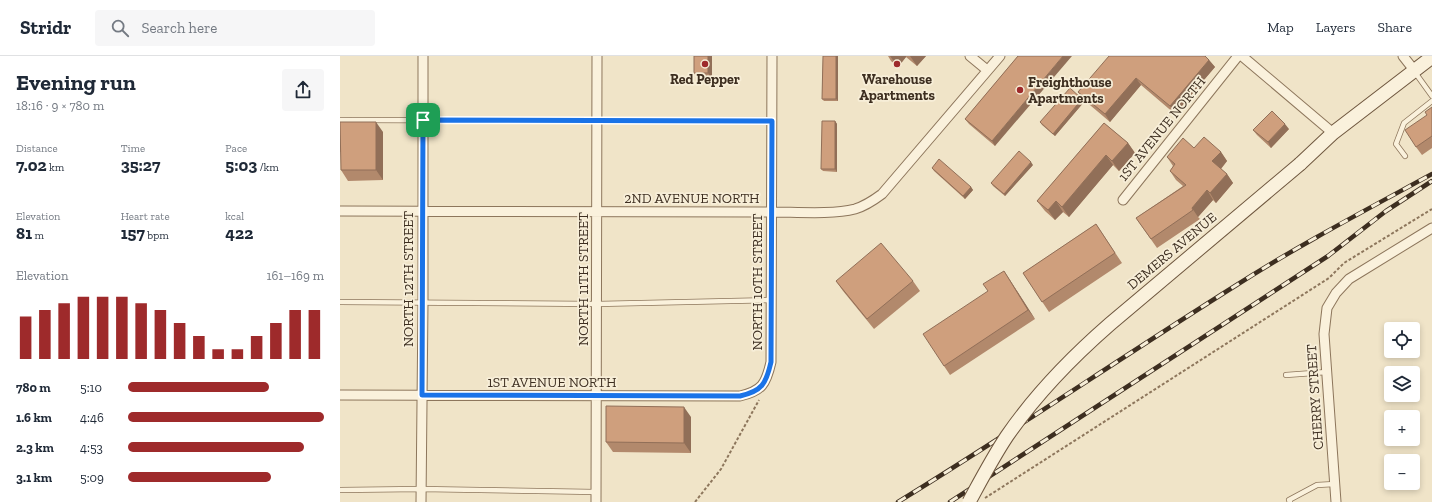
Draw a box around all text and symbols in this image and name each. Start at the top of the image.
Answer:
search box [95,10,375,46]
text: Stridr [20,16,71,39]
icon: search [109,17,131,39]
text: Search here [141,19,217,37]
text: Map [1267,19,1294,36]
text: Layers [1316,19,1355,36]
text: Share [1377,19,1412,36]
marker: Red Pepper [700,59,710,69]
marker: Warehouse Apartments [892,59,902,69]
text: Evening run [16,69,136,96]
button: share [282,69,324,111]
place label: Red Pepper [670,71,740,88]
place label: Warehouse Apartments [859,71,935,104]
street label: 1ST AVENUE NORTH [1115,73,1209,185]
place label: Freighthouse Apartments [1028,74,1112,107]
marker: Freighthouse Apartments [1015,85,1025,95]
text: 18:16 · 9 × 780 m [16,98,104,113]
pin [406,103,440,137]
icon: arrive [412,109,434,131]
text: Distance [16,142,58,155]
text: Time [121,142,145,155]
text: Pace [225,142,247,155]
text: 7.02 [16,155,47,175]
text: 35:27 [121,155,160,175]
text: 5:03 [225,155,257,175]
text: km [47,161,64,174]
text: /km [257,161,279,174]
street label: 2ND AVENUE NORTH [624,190,760,207]
street label: DEMERS AVENUE [1124,209,1220,293]
text: Elevation [16,210,60,223]
text: Heart rate [121,210,170,223]
text: kcal [225,210,244,223]
street label: NORTH 12TH STREET [400,211,417,347]
street label: NORTH 11TH STREET [575,212,592,346]
street label: NORTH 10TH STREET [749,213,766,350]
text: 81 [16,223,32,243]
text: 157 [121,223,145,243]
text: 422 [225,223,253,243]
text: m [32,229,44,242]
text: bpm [145,229,169,242]
text: Elevation [16,268,68,283]
text: 161–169 m [266,268,324,283]
map controls [1384,322,1420,490]
button: locate [1384,322,1420,358]
street label: CHERRY STREET [1303,343,1327,450]
button: layers [1384,366,1420,402]
street label: 1ST AVENUE NORTH [487,374,617,391]
text: 780 m [16,380,51,395]
text: 5:10 [80,380,102,395]
text: 1.6 km [16,410,52,425]
text: 4:46 [80,410,104,425]
button: + [1384,410,1420,446]
text: 2.3 km [16,440,54,455]
text: 4:53 [80,440,103,455]
button: − [1384,454,1420,490]
text: 3.1 km [16,470,52,485]
text: 5:09 [80,470,104,485]

